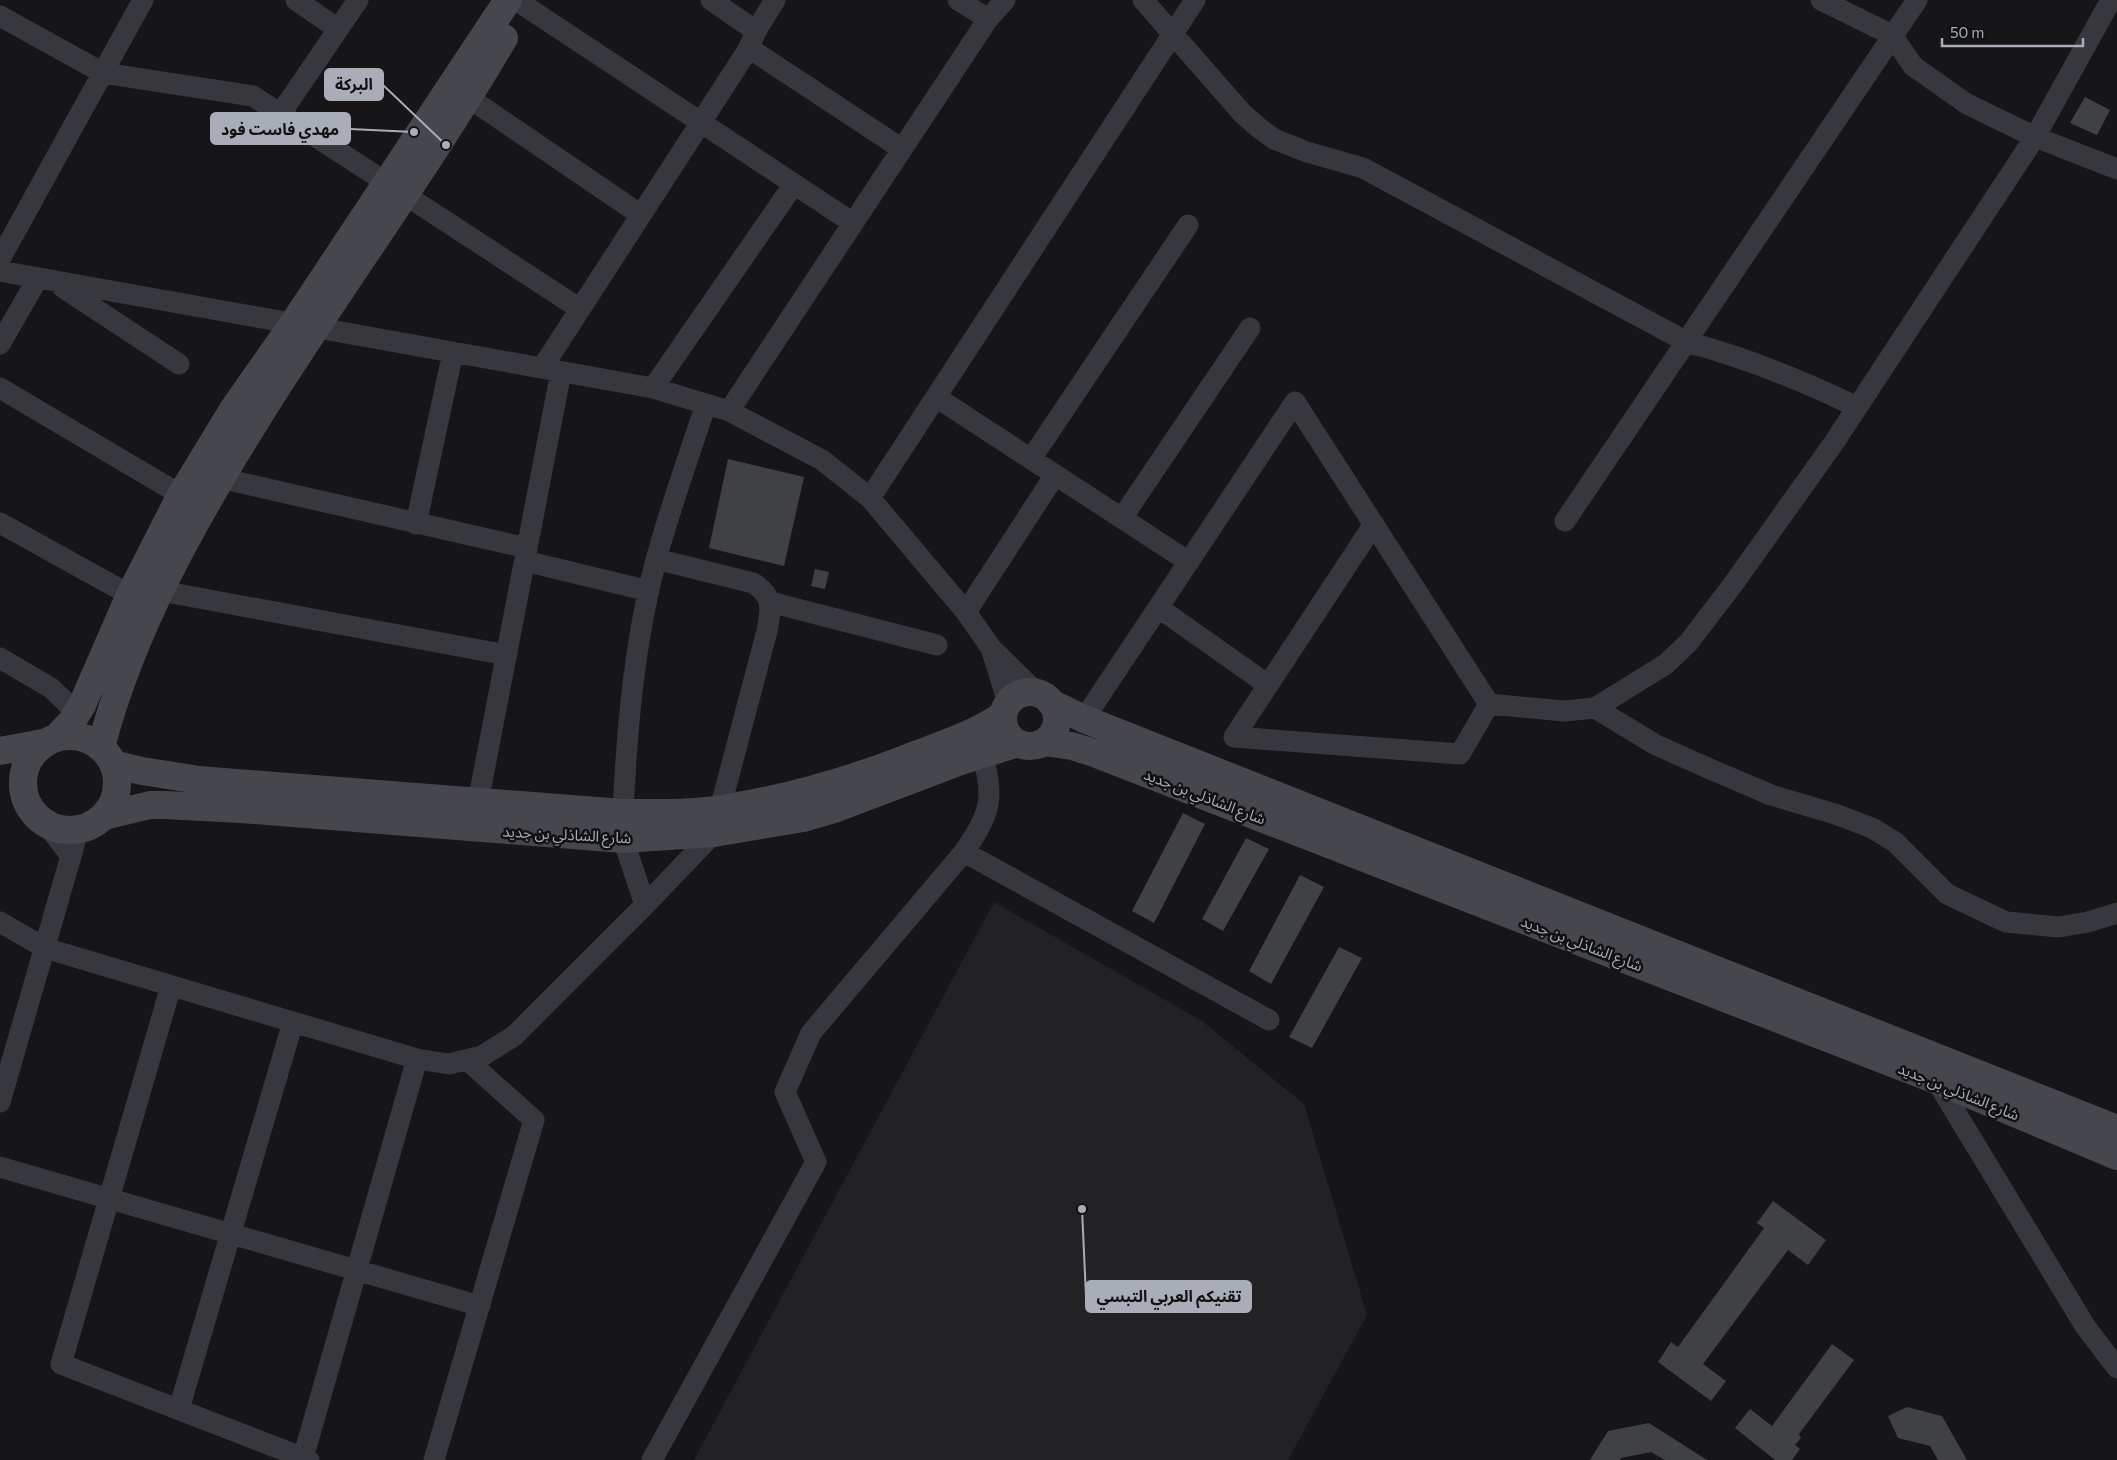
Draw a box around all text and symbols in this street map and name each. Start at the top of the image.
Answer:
scale bar [1942,15,2083,47]
text: 50 m [1950,23,1984,41]
callout: البركة [325,69,383,100]
text: البركة [335,74,373,94]
callout: مهدي فاست فود [211,113,350,144]
text: مهدي فاست فود [221,119,339,143]
street label: شارع الشاذلي بن جديد [1140,765,1269,831]
street label: شارع الشاذلي بن جديد [502,822,632,850]
street label: شارع الشاذلي بن جديد [1517,912,1646,978]
street label: شارع الشاذلي بن جديد [1894,1059,2022,1127]
callout: تقنيكم العربي التبسي [1086,1281,1251,1312]
text: تقنيكم العربي التبسي [1096,1286,1242,1310]

